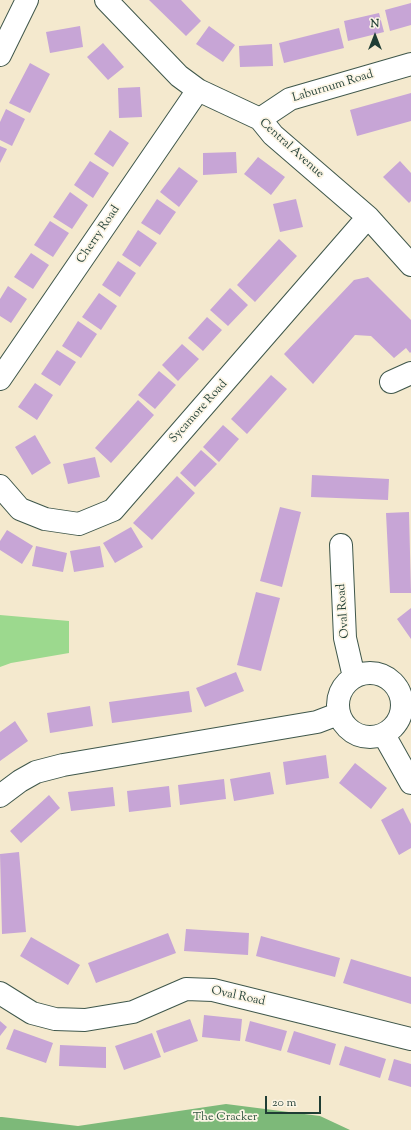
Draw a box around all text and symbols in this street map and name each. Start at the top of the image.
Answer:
north arrow [355,16,395,56]
text: N [371,16,379,32]
street label: Laburnum Road [291,68,375,106]
street label: Central Avenue [256,116,326,182]
street label: Cherry Road [74,203,124,267]
street label: Sycamore Road [167,378,231,446]
street label: Oval Road [335,583,353,639]
street label: Oval Road [210,984,266,1010]
scale bar [267,1088,323,1114]
text: 20 m [272,1094,296,1112]
park label: The Cracker [193,1111,257,1125]

